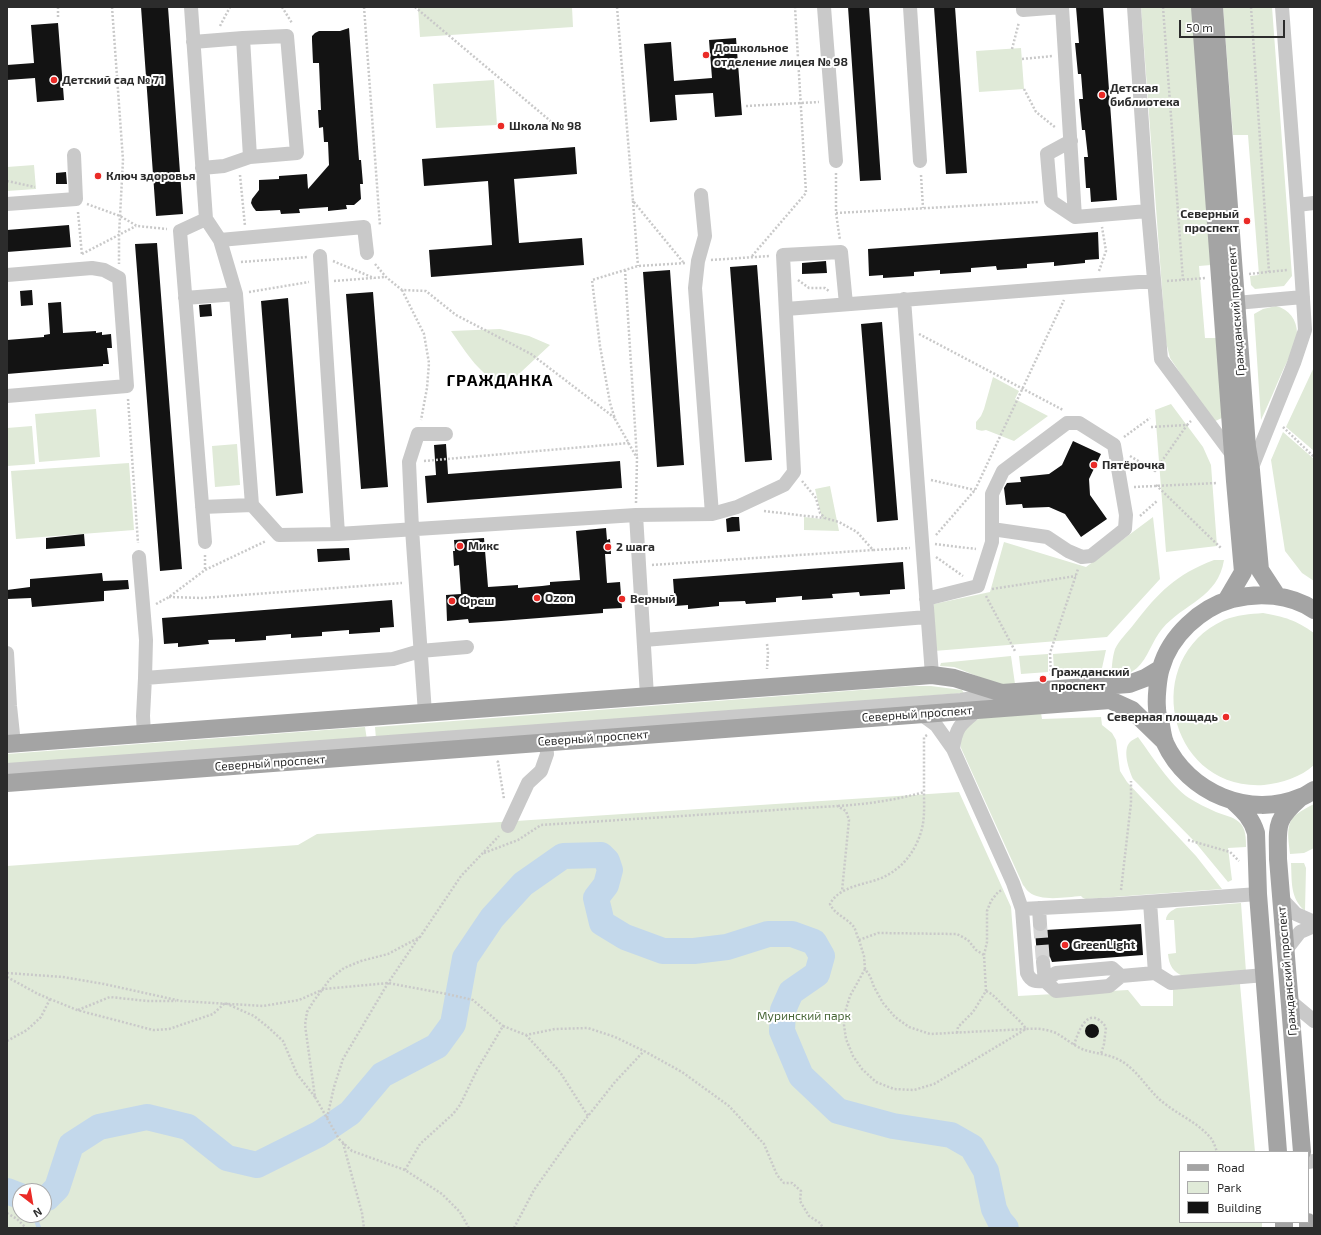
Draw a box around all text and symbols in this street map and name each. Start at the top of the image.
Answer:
scale bar [1181,12,1287,38]
text: 50 m [1186,20,1213,34]
place label: Дошкольное отделение лицея № 98 [714,41,848,69]
marker: Дошкольное отделение лицея № 98 [701,50,711,60]
place label: Детский сад № 71 [62,73,164,87]
marker: Детский сад № 71 [49,75,59,85]
place label: Детская библиотека [1110,81,1180,109]
marker: Детская библиотека [1097,90,1107,100]
place label: Школа № 98 [509,119,581,133]
marker: Школа № 98 [496,121,506,131]
place label: Ключ здоровья [106,169,195,183]
marker: Ключ здоровья [93,171,103,181]
place label: Северный проспект [1180,207,1239,235]
marker: Северный проспект [1242,216,1252,226]
street label: Гражданский проспект [1224,246,1248,376]
district label: ГРАЖДАНКА [446,371,554,391]
place label: Пятёрочка [1102,458,1165,472]
marker: Пятёрочка [1089,460,1099,470]
place label: Микс [468,539,499,553]
place label: 2 шага [616,540,655,554]
marker: Микс [455,541,465,551]
marker: 2 шага [603,542,613,552]
place label: Ozon [545,591,574,605]
place label: Верный [630,592,676,606]
marker: Ozon [532,593,542,603]
place label: Фреш [460,594,494,608]
marker: Верный [617,594,627,604]
marker: Фреш [447,596,457,606]
place label: Гражданский проспект [1051,665,1130,693]
marker: Гражданский проспект [1038,674,1048,684]
street label: Северный проспект [861,703,973,725]
place label: Северная площадь [1107,710,1218,724]
marker: Северная площадь [1221,712,1231,722]
street label: Северный проспект [537,727,649,749]
street label: Северный проспект [214,752,326,774]
street label: Гражданский проспект [1274,906,1300,1036]
place label: GreenLight [1073,938,1135,952]
marker: GreenLight [1060,940,1070,950]
park label: Муринский парк [757,1009,851,1023]
legend [1179,1151,1309,1223]
text: Road [1217,1160,1245,1174]
text: Park [1217,1180,1242,1194]
north arrow [12,1183,52,1223]
text: Building [1217,1200,1261,1214]
text: N [31,1205,45,1220]

